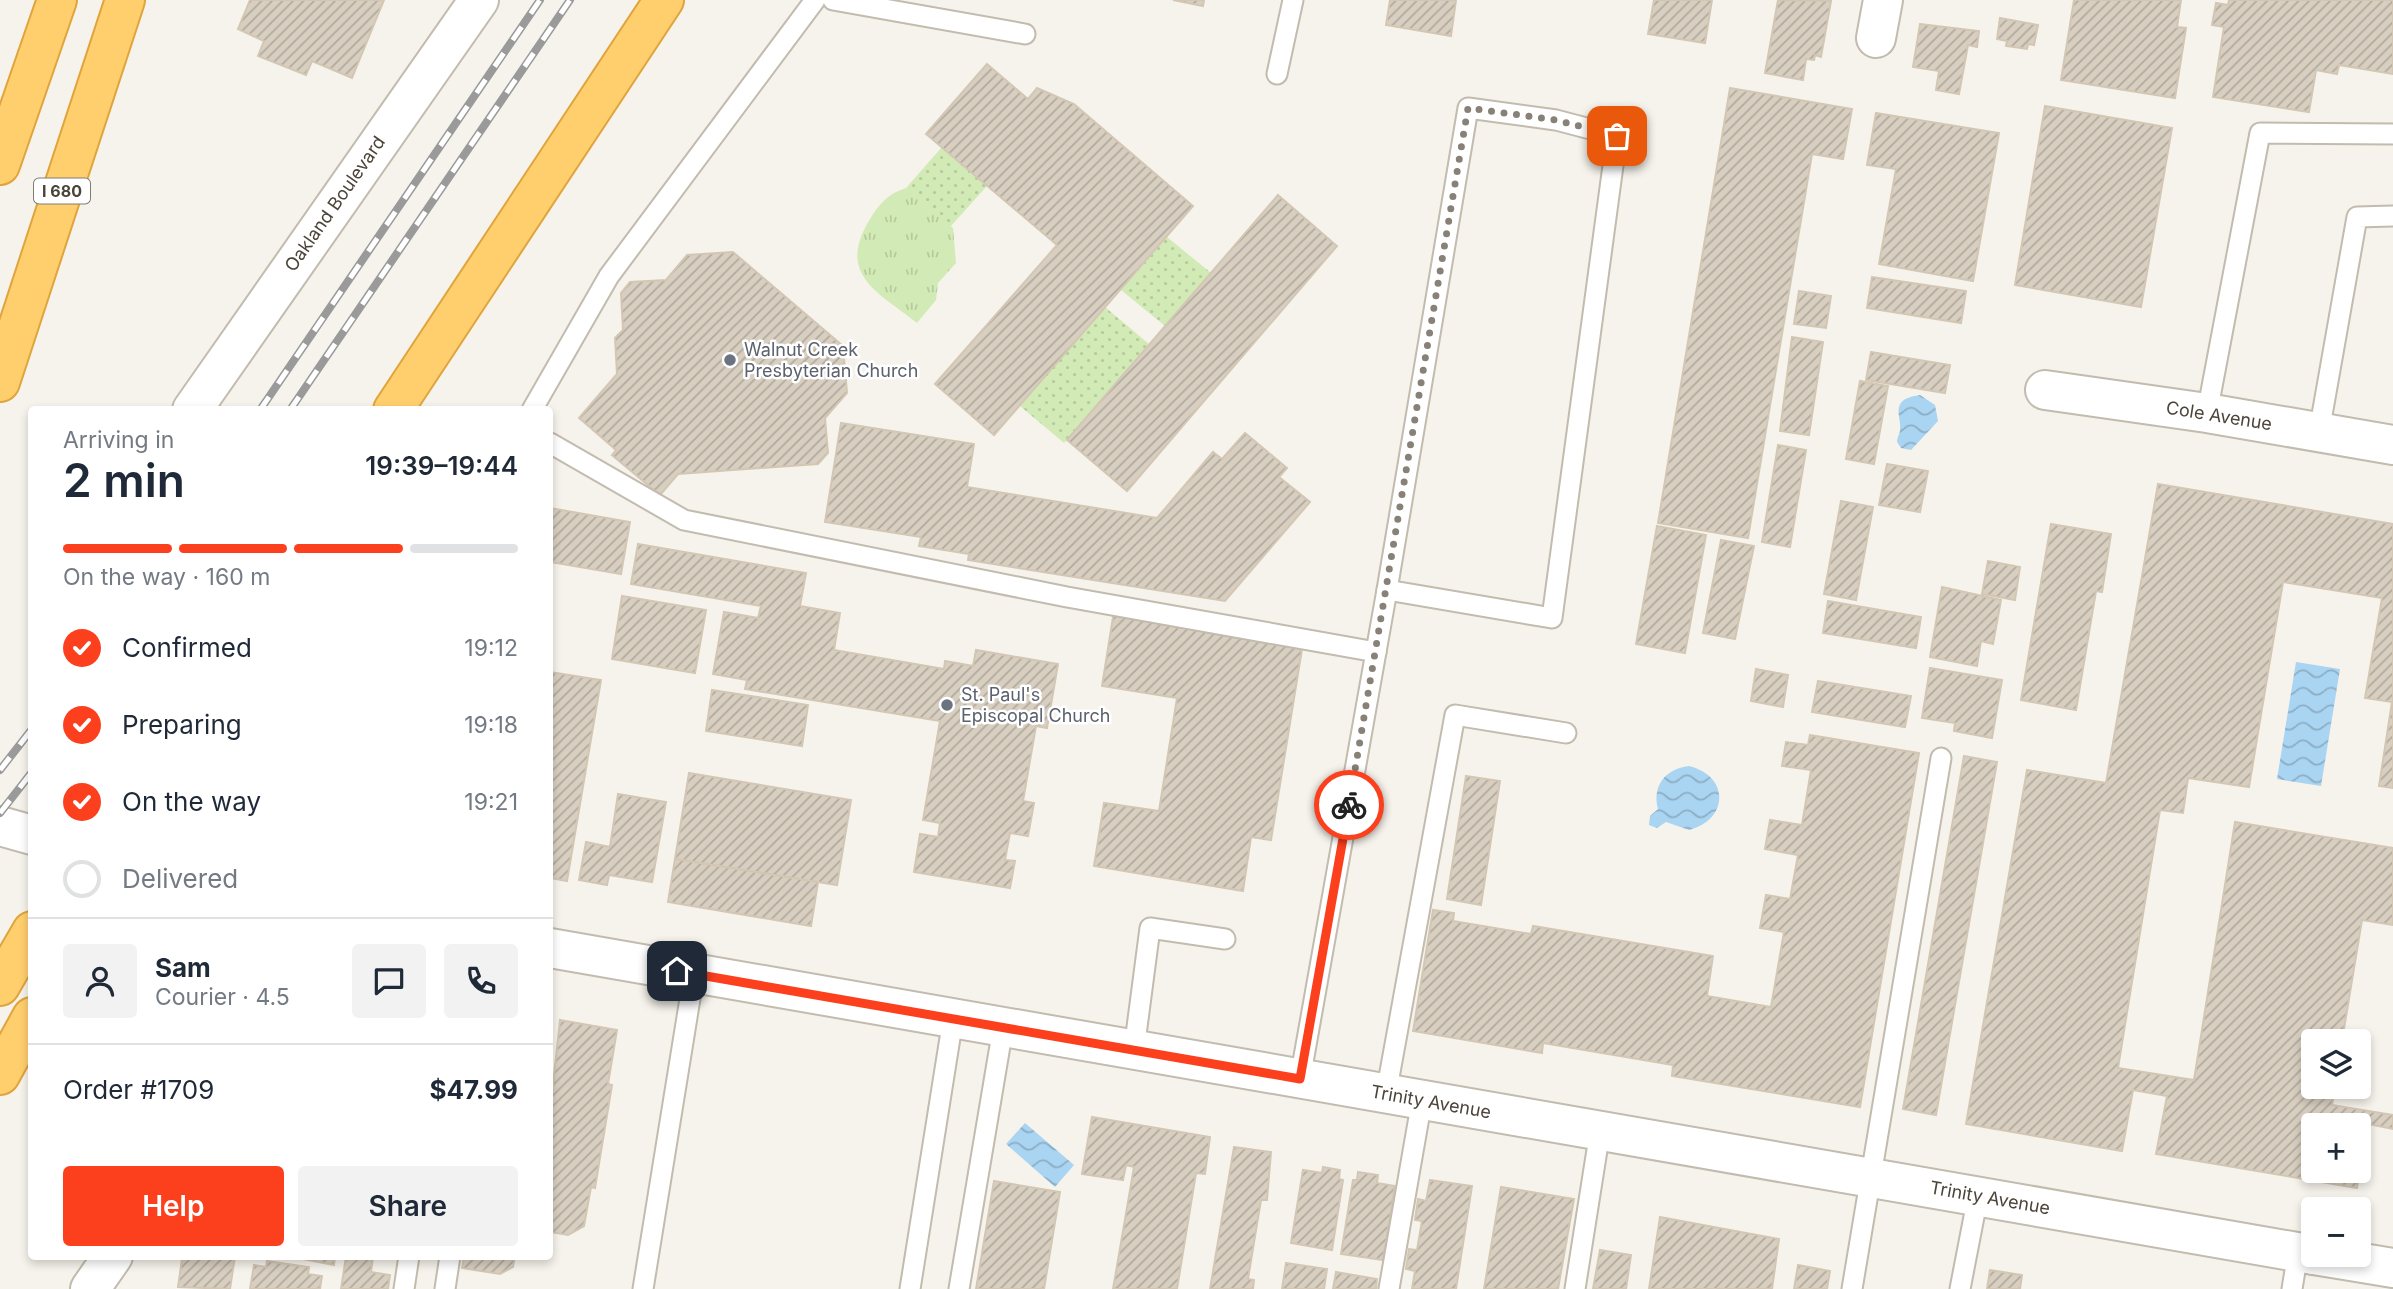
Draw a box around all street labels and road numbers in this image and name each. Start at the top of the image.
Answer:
street label: Oakland Boulevard [280,132,389,275]
road number: I 680 [34,178,90,204]
street label: Cole Avenue [2165,397,2274,434]
street label: Trinity Avenue [1369,1081,1493,1122]
street label: Trinity Avenue [1928,1177,2052,1218]

